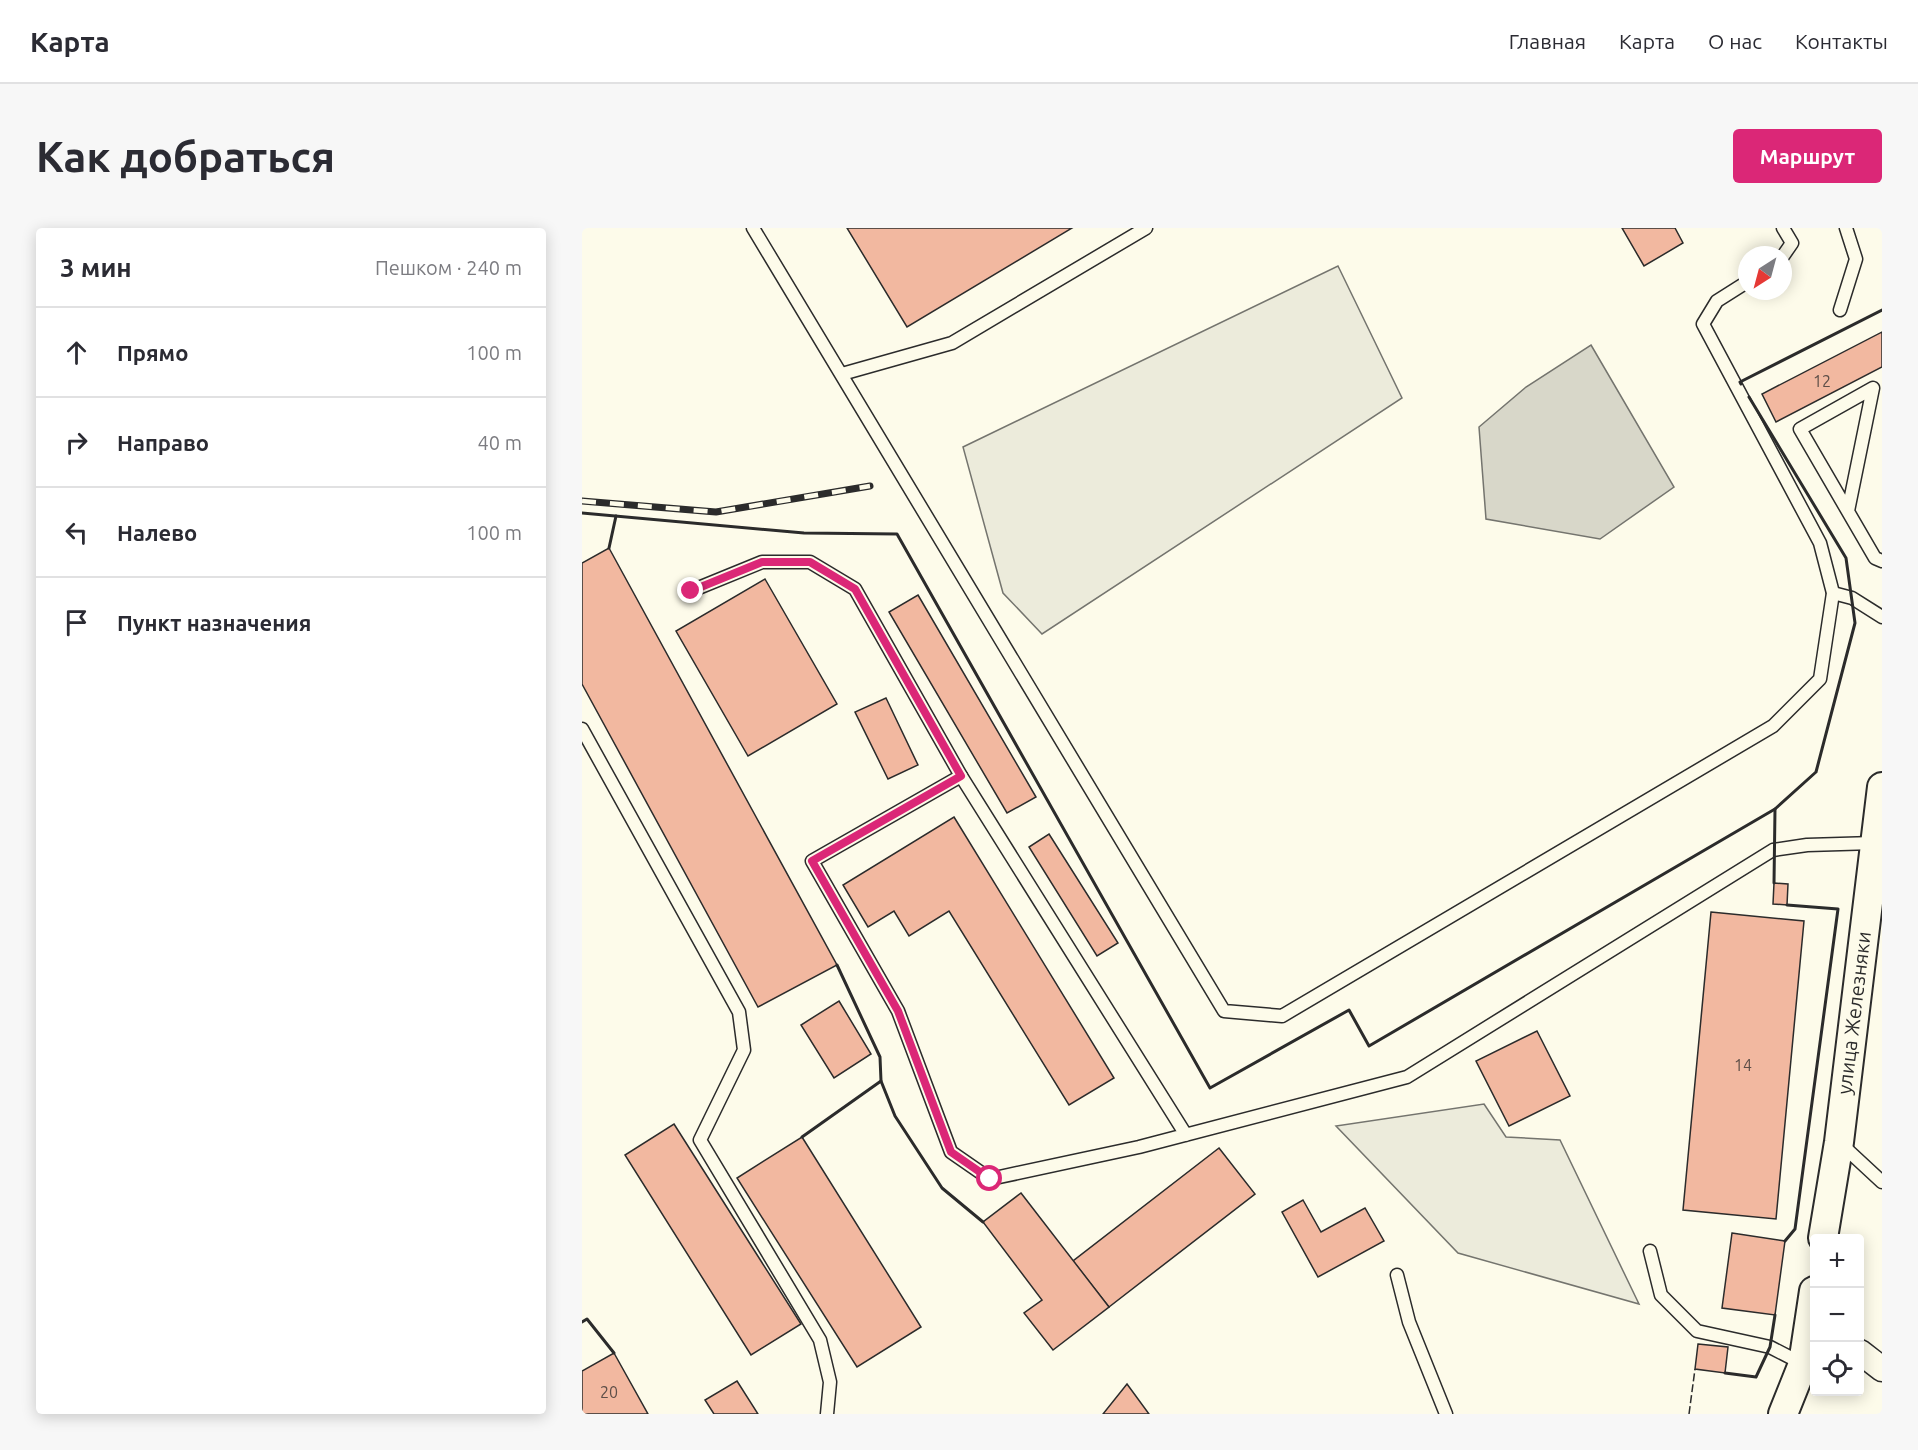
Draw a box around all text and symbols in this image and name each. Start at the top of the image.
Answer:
text: Карта [30,26,110,57]
text: Главная [1509,29,1586,53]
text: Карта [1619,29,1675,53]
text: О нас [1708,29,1762,53]
text: Контакты [1795,29,1888,53]
button: Маршрут [1733,129,1882,183]
text: Как добраться [36,133,335,180]
north arrow [1738,246,1792,300]
text: 3 мин [60,253,132,282]
text: Пешком · 240 m [375,256,522,279]
icon: ahead [60,336,93,369]
text: Прямо [117,340,188,365]
text: 100 m [466,341,522,364]
house number: 12 [1813,372,1831,390]
icon: right [60,426,93,459]
text: Направо [117,430,209,455]
text: 40 m [478,431,522,454]
icon: left [60,516,93,549]
text: Налево [117,520,197,545]
text: 100 m [466,521,522,544]
route end [677,577,703,603]
icon: arrive [60,606,93,639]
text: Пункт назначения [117,610,311,635]
street label: улица Железняки [1832,930,1875,1096]
house number: 14 [1734,1056,1752,1074]
route start [976,1165,1002,1191]
map controls [1810,1234,1864,1396]
button: + [1810,1234,1864,1288]
button: − [1810,1288,1864,1342]
button: locate [1810,1342,1864,1396]
house number: 20 [600,1383,618,1401]

